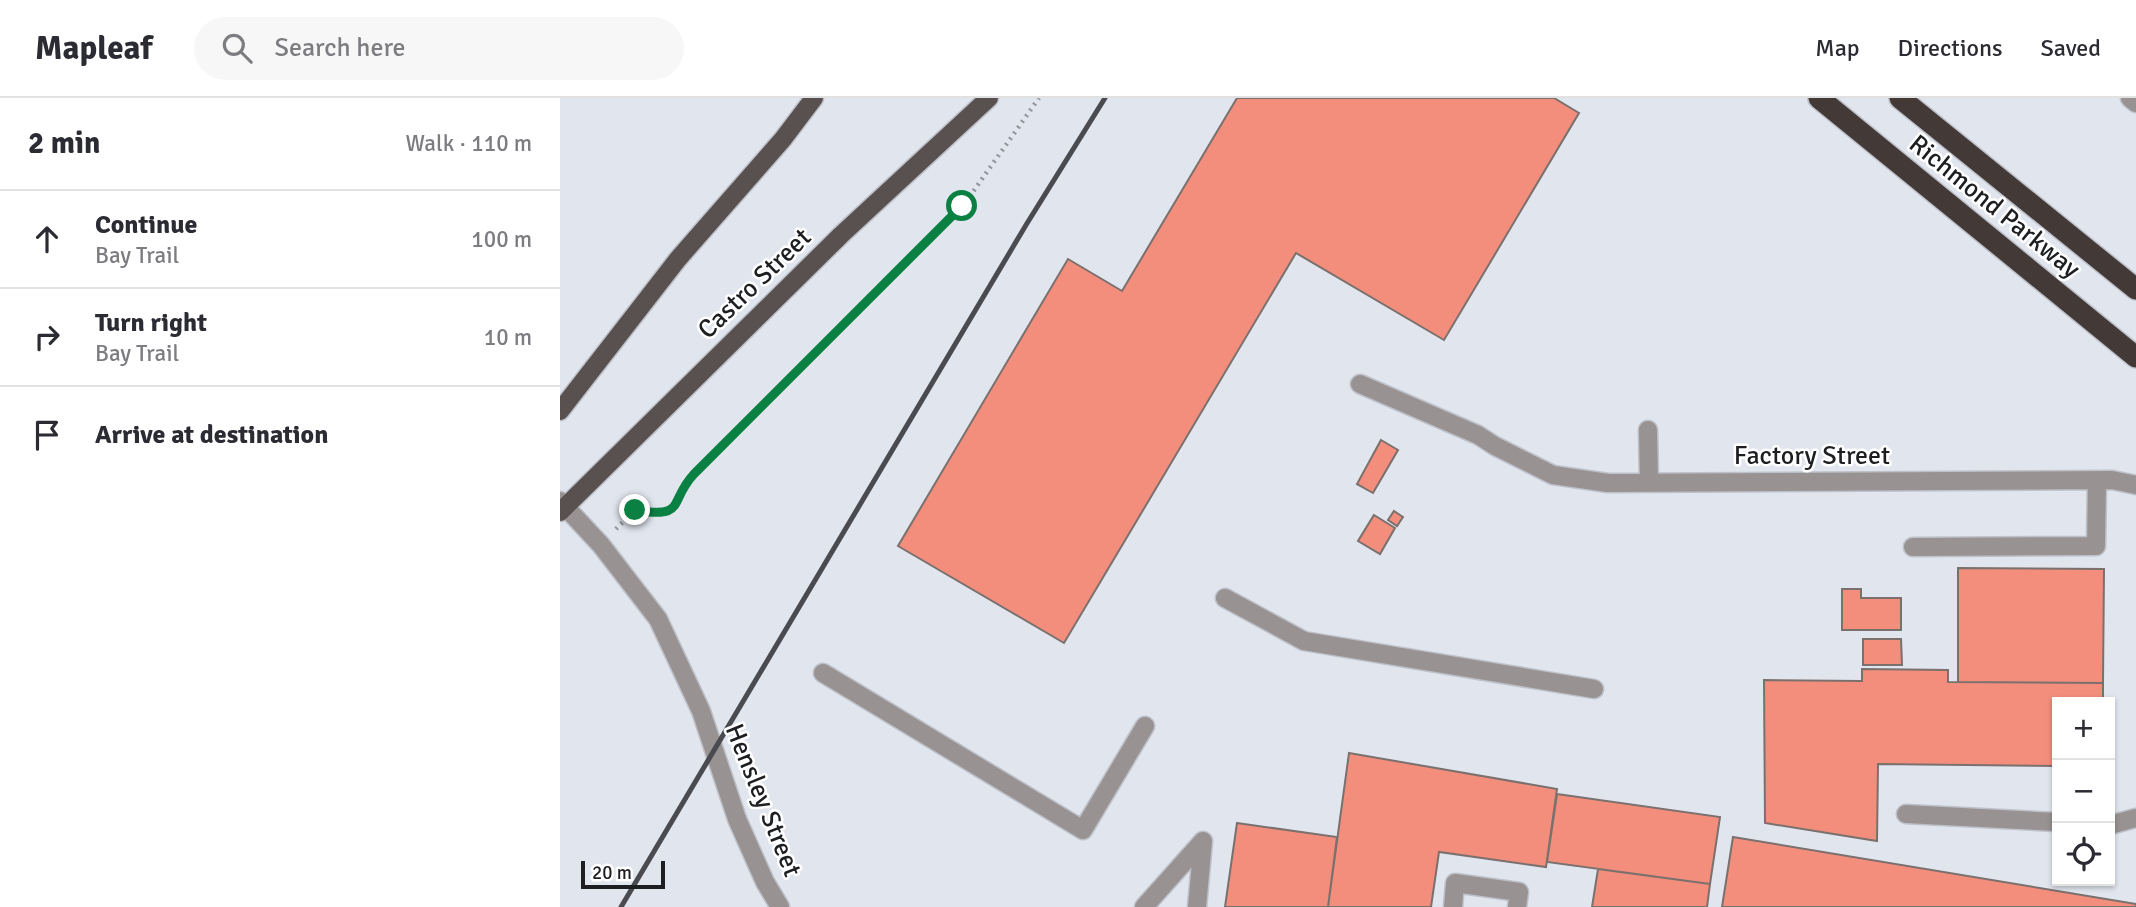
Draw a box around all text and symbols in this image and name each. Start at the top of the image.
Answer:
search box [194,17,684,80]
text: Mapleaf [35,28,152,69]
icon: search [218,29,256,67]
text: Search here [274,32,406,64]
text: Map [1815,33,1860,63]
text: Directions [1898,33,2003,63]
text: Saved [2041,33,2101,63]
text: 2 min [28,125,100,162]
street label: Richmond Parkway [1903,128,2086,285]
text: Walk · 110 m [406,129,532,158]
route start [946,190,977,221]
text: Continue [95,209,197,241]
icon: ahead [28,220,66,258]
street label: Castro Street [691,222,818,346]
text: 100 m [471,225,532,254]
text: Bay Trail [95,241,179,270]
text: Turn right [95,307,207,339]
icon: right [28,318,66,356]
text: 10 m [484,323,532,352]
text: Bay Trail [95,339,179,368]
icon: arrive [28,416,66,454]
text: Arrive at destination [95,419,328,451]
street label: Factory Street [1734,440,1890,472]
route end [619,494,650,525]
map controls [2052,697,2115,886]
button: + [2052,697,2115,760]
street label: Hensley Street [718,719,808,881]
button: − [2052,760,2115,823]
button: locate [2052,823,2115,886]
scale bar [581,858,665,890]
text: 20 m [592,861,632,885]

